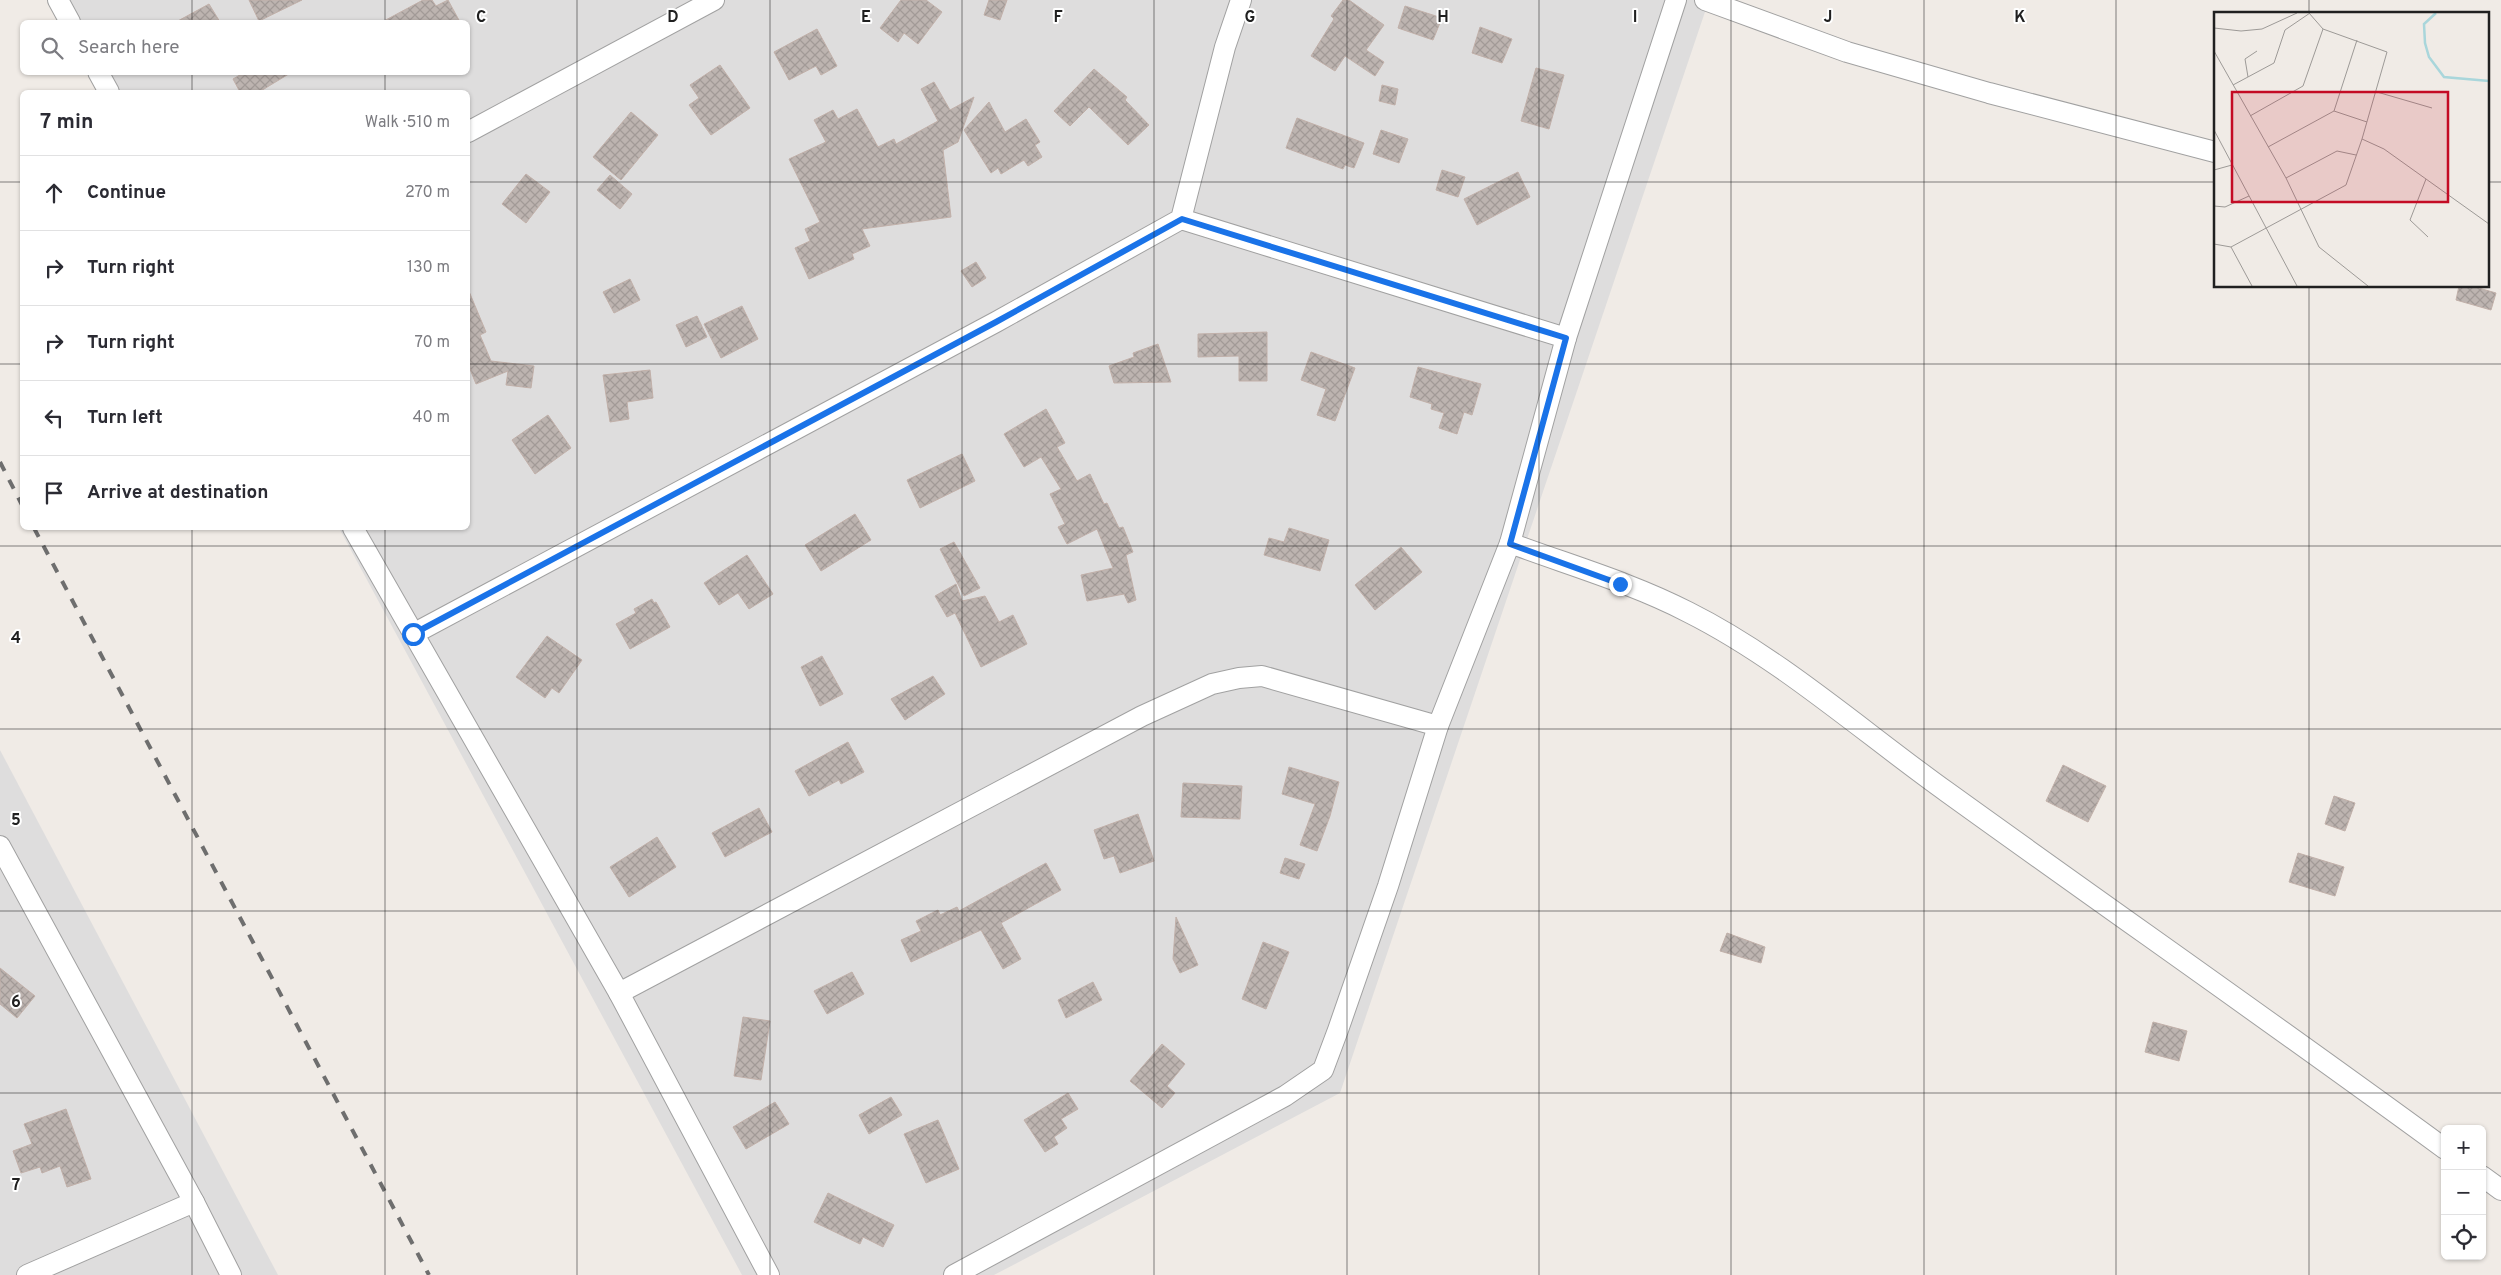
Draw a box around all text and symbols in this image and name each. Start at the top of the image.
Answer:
text: C [476,8,486,28]
text: D [667,8,679,28]
text: E [861,8,871,28]
text: F [1053,8,1063,28]
text: G [1245,8,1255,28]
text: H [1437,8,1449,28]
text: I [1633,8,1637,28]
text: J [1824,8,1832,28]
text: K [2014,8,2026,28]
inset map [2214,12,2488,288]
search box [20,20,470,75]
icon: search [38,34,66,62]
text: Search here [78,36,180,60]
text: 7 min [40,109,93,136]
text: Walk · 510 m [365,113,450,133]
icon: ahead [40,179,68,207]
text: Continue [87,181,166,205]
text: 270 m [405,183,450,203]
icon: right [40,254,68,282]
text: Turn right [87,256,175,280]
text: 130 m [407,258,450,278]
icon: right [40,329,68,357]
text: Turn right [87,331,175,355]
text: 70 m [415,333,450,353]
icon: left [40,404,68,432]
text: Turn left [87,406,163,430]
text: 40 m [412,408,450,428]
icon: arrive [40,479,68,507]
text: Arrive at destination [87,481,268,505]
route end [1609,573,1632,596]
route start [402,623,425,646]
text: 4 [11,629,21,649]
text: 5 [11,811,21,831]
text: 6 [11,993,21,1013]
map controls [2441,1125,2486,1260]
button: + [2441,1125,2486,1170]
button: − [2441,1170,2486,1215]
text: 7 [12,1176,20,1196]
button: locate [2441,1215,2486,1260]

